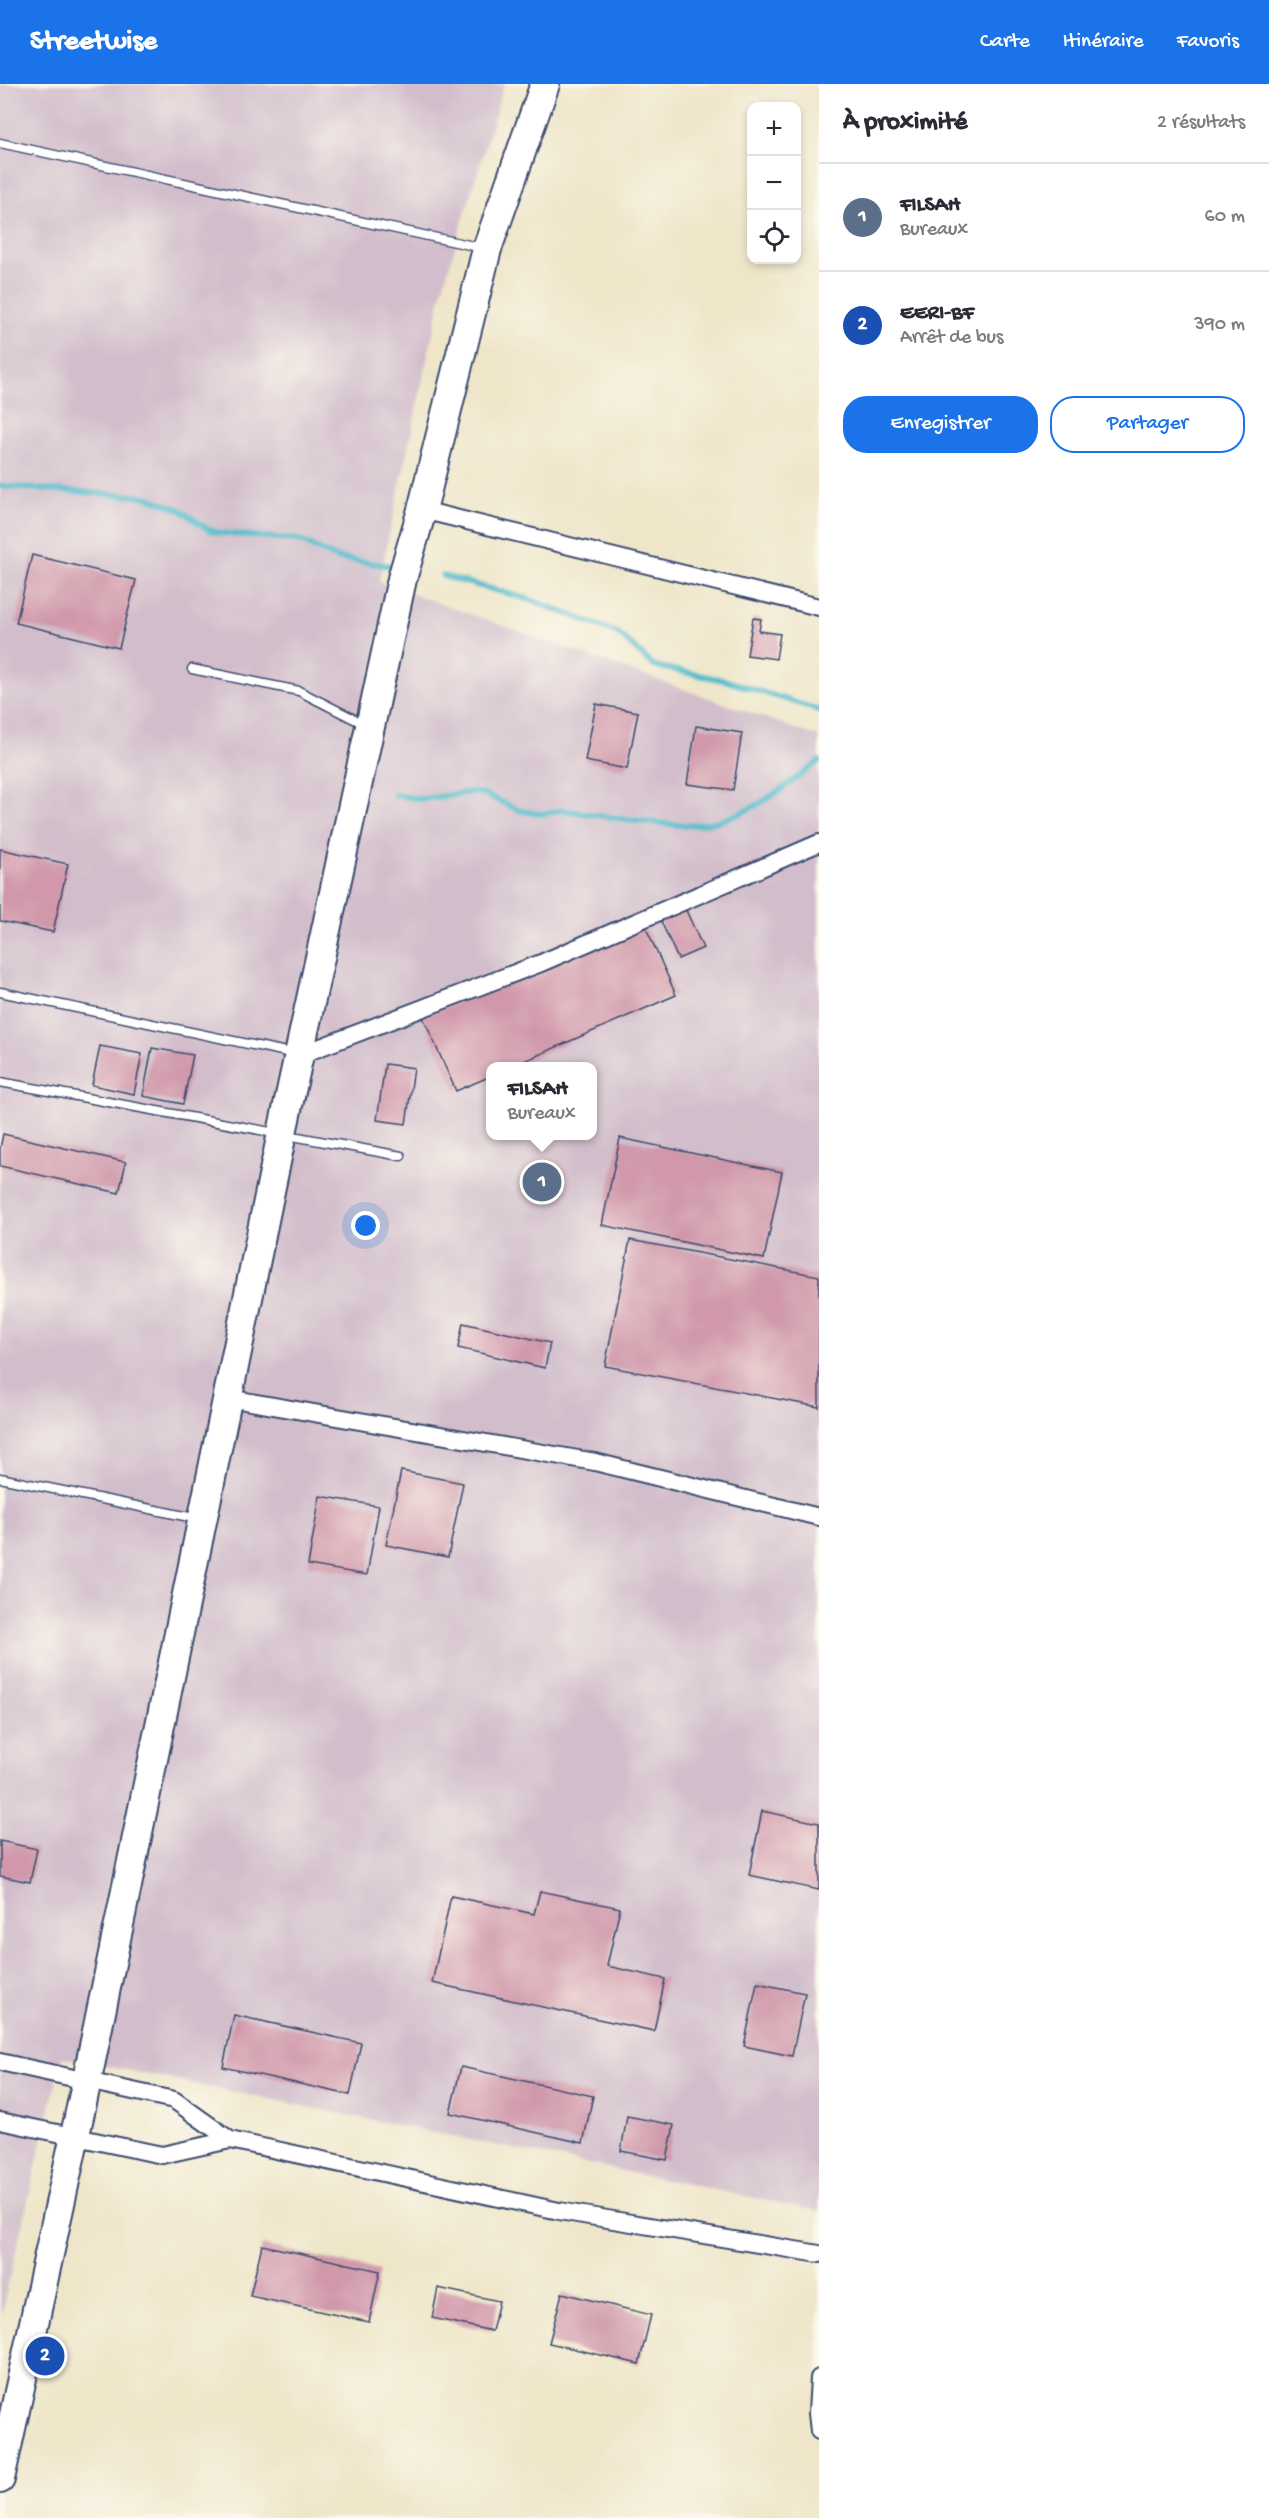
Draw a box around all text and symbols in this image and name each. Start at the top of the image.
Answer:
text: Streetwise [30,26,157,59]
text: Carte [980,30,1030,55]
text: Itinéraire [1063,30,1144,55]
text: Favoris [1177,30,1239,55]
map controls [747,102,801,264]
button: + [747,102,801,156]
text: À proximité [843,108,967,139]
text: 2 résultats [1157,112,1245,135]
button: − [747,156,801,210]
text: FILSAH [900,193,960,219]
text: 1 [858,206,867,229]
text: 60 m [1205,206,1245,229]
button: locate [747,210,801,264]
text: Bureaux [900,219,968,242]
text: EERI-BF [900,301,974,327]
text: 2 [858,314,867,337]
text: 390 m [1194,314,1245,337]
text: Arrêt de bus [900,327,1003,350]
button: Enregistrer [843,396,1038,453]
button: Partager [1050,396,1245,453]
popup [486,1062,597,1140]
text: FILSAH [507,1077,568,1103]
text: Bureaux [507,1103,576,1126]
pin: 1 [522,1160,562,1204]
your location [351,1211,380,1240]
pin: 2 [26,2334,64,2378]

